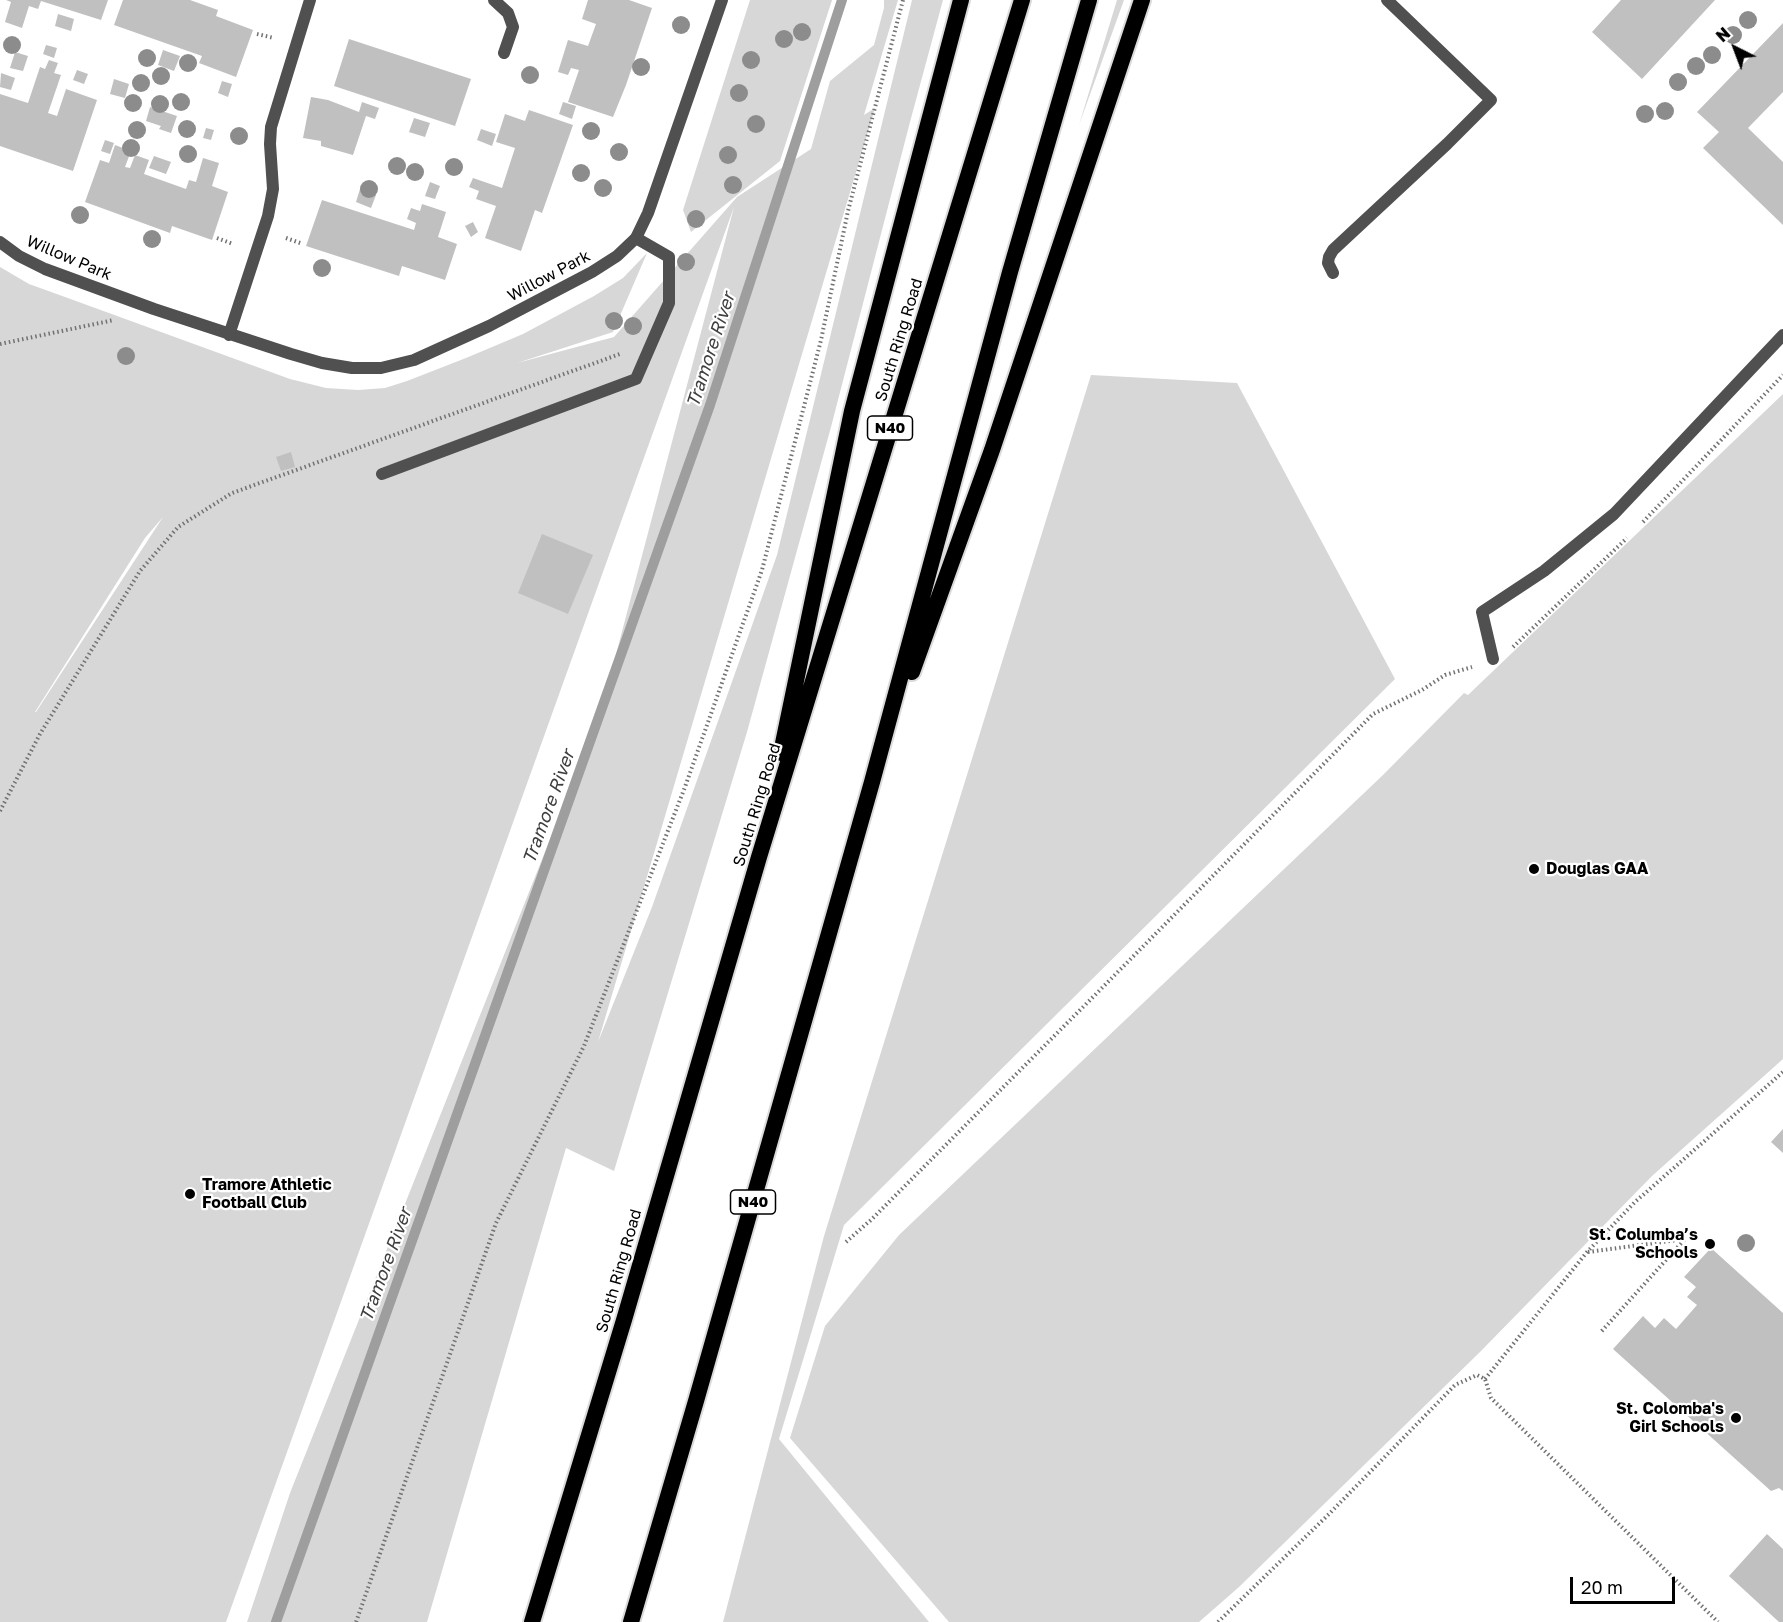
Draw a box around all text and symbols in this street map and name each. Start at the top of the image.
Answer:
north arrow [1705,18,1765,78]
text: N [1712,23,1734,46]
street label: Willow Park [23,231,115,285]
street label: Willow Park [504,246,594,306]
street label: South Ring Road [871,276,927,404]
water label: Tramore River [682,290,740,410]
road number: N40 [868,416,912,440]
street label: South Ring Road [729,741,785,869]
water label: Tramore River [518,747,580,867]
place label: Douglas GAA [1546,859,1648,879]
marker: Douglas GAA [1527,862,1541,876]
place label: Tramore Athletic Football Club [202,1175,332,1213]
marker: Tramore Athletic Football Club [183,1187,197,1201]
road number: N40 [730,1190,776,1214]
water label: Tramore River [355,1205,417,1325]
street label: South Ring Road [592,1207,646,1335]
place label: St. Columba’s Schools [1589,1225,1698,1263]
marker: St. Columba’s Schools [1703,1237,1717,1251]
place label: St. Colomba's Girl Schools [1616,1399,1724,1437]
marker: St. Colomba's Girl Schools [1729,1411,1743,1425]
scale bar [1573,1565,1678,1603]
text: 20 m [1581,1576,1623,1598]

